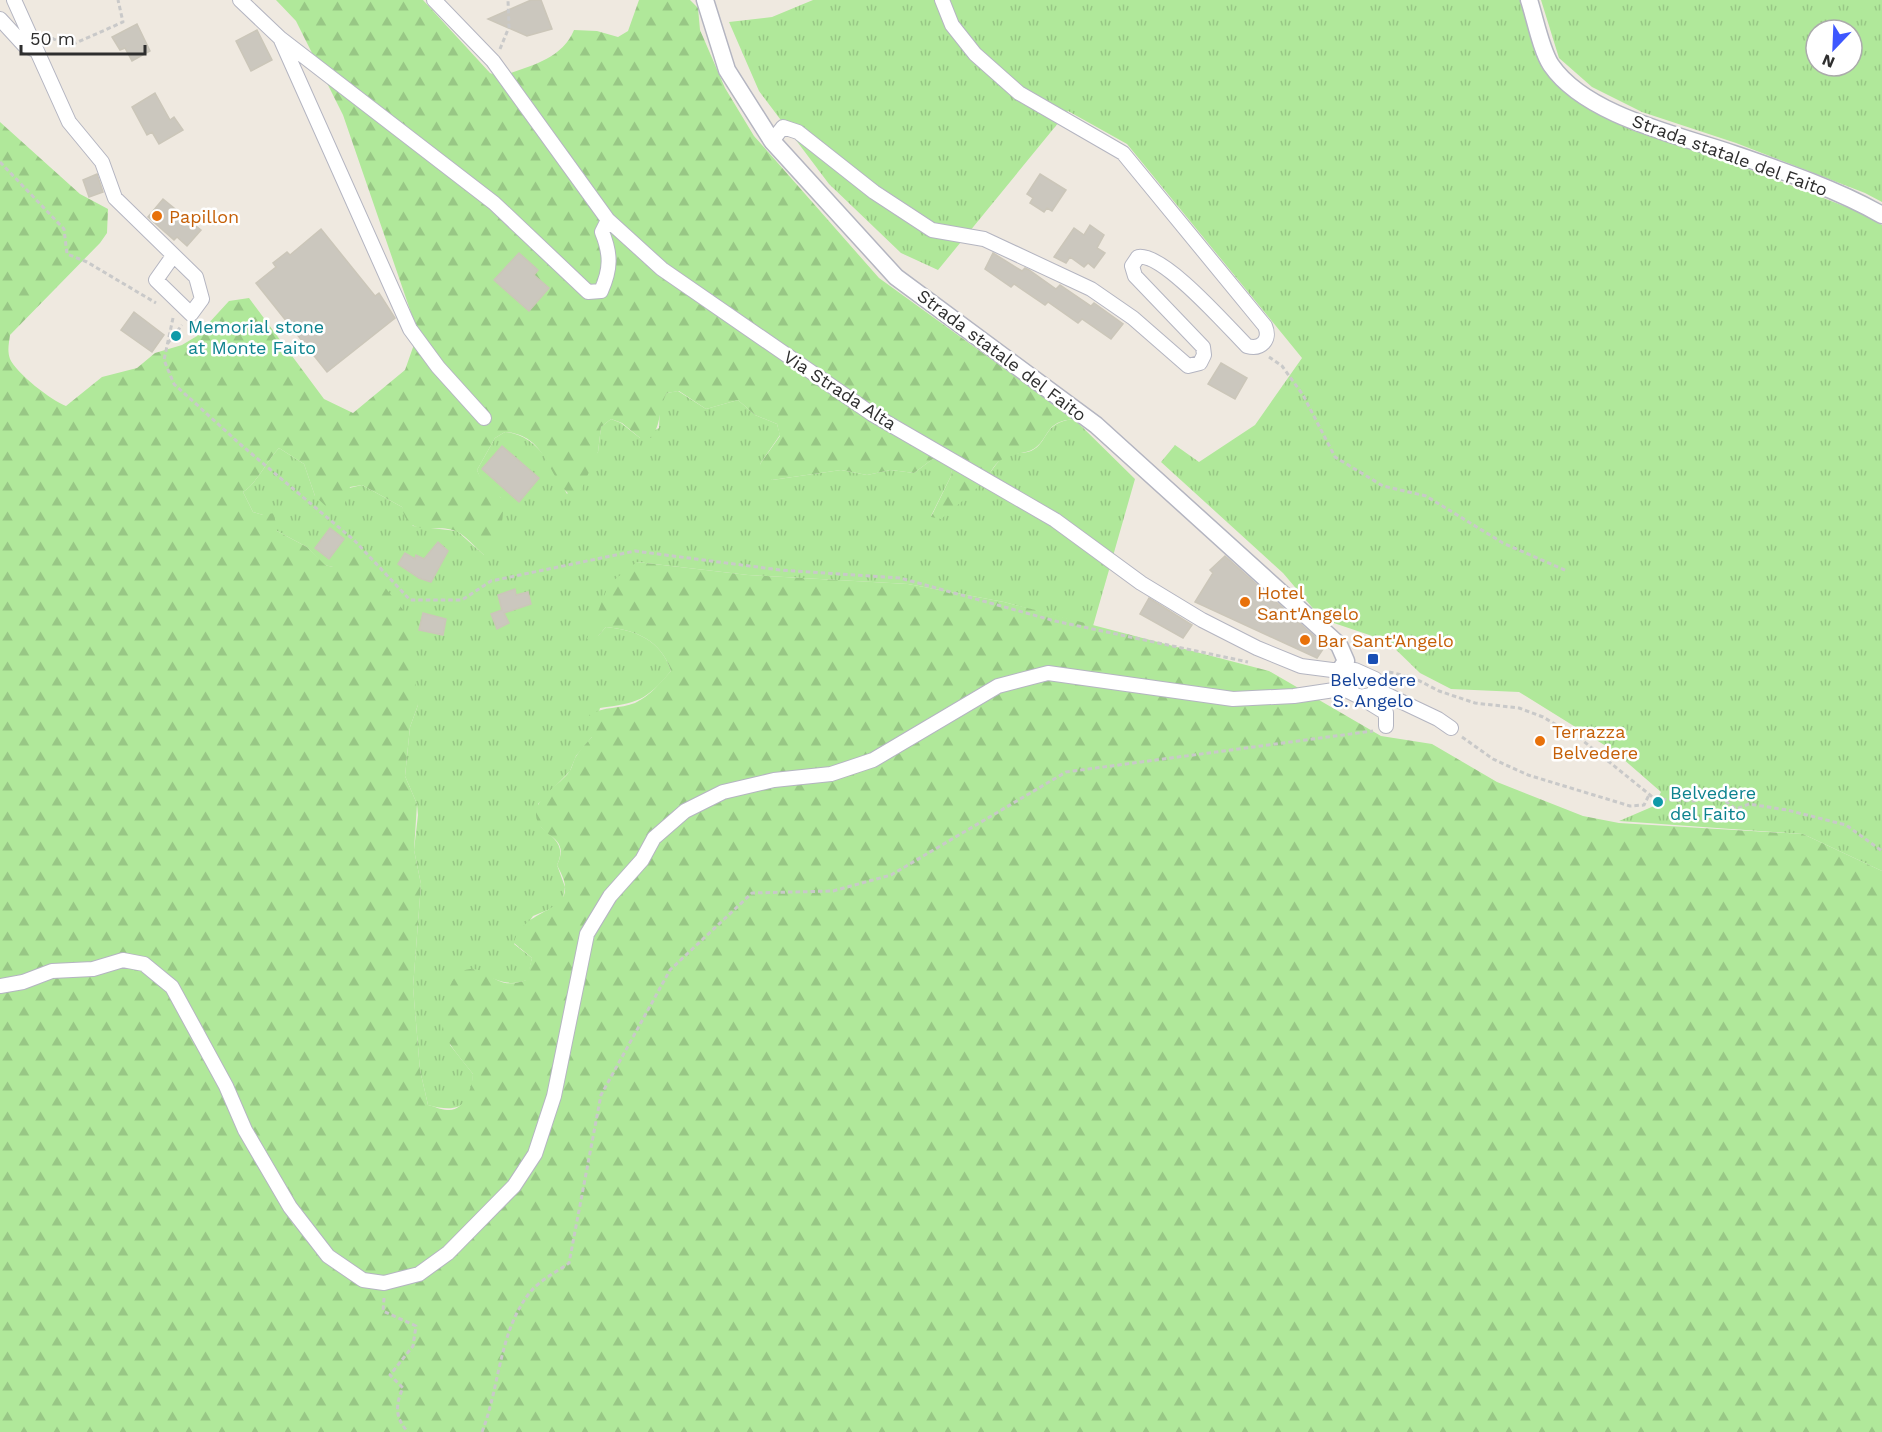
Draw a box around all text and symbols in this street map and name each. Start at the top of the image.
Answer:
scale bar [21,18,146,56]
north arrow [1804,18,1864,78]
text: 50 m [30,28,75,49]
text: N [1819,50,1838,72]
street label: Strada statale del Faito [1630,110,1830,200]
place label: Papillon [169,206,239,227]
marker: Papillon [150,209,164,223]
street label: Strada statale del Faito [913,285,1091,425]
place label: Memorial stone at Monte Faito [188,316,324,358]
marker: Memorial stone at Monte Faito [169,329,183,343]
street label: Via Strada Alta [780,346,900,434]
place label: Hotel Sant'Angelo [1257,582,1359,624]
marker: Hotel Sant'Angelo [1238,595,1252,609]
place label: Bar Sant'Angelo [1317,630,1454,651]
marker: Bar Sant'Angelo [1298,633,1312,647]
marker: Belvedere S. Angelo [1366,652,1380,666]
place label: Belvedere S. Angelo [1330,669,1416,711]
place label: Terrazza Belvedere [1552,721,1638,763]
marker: Terrazza Belvedere [1533,734,1547,748]
place label: Belvedere del Faito [1670,782,1756,824]
marker: Belvedere del Faito [1651,795,1665,809]

